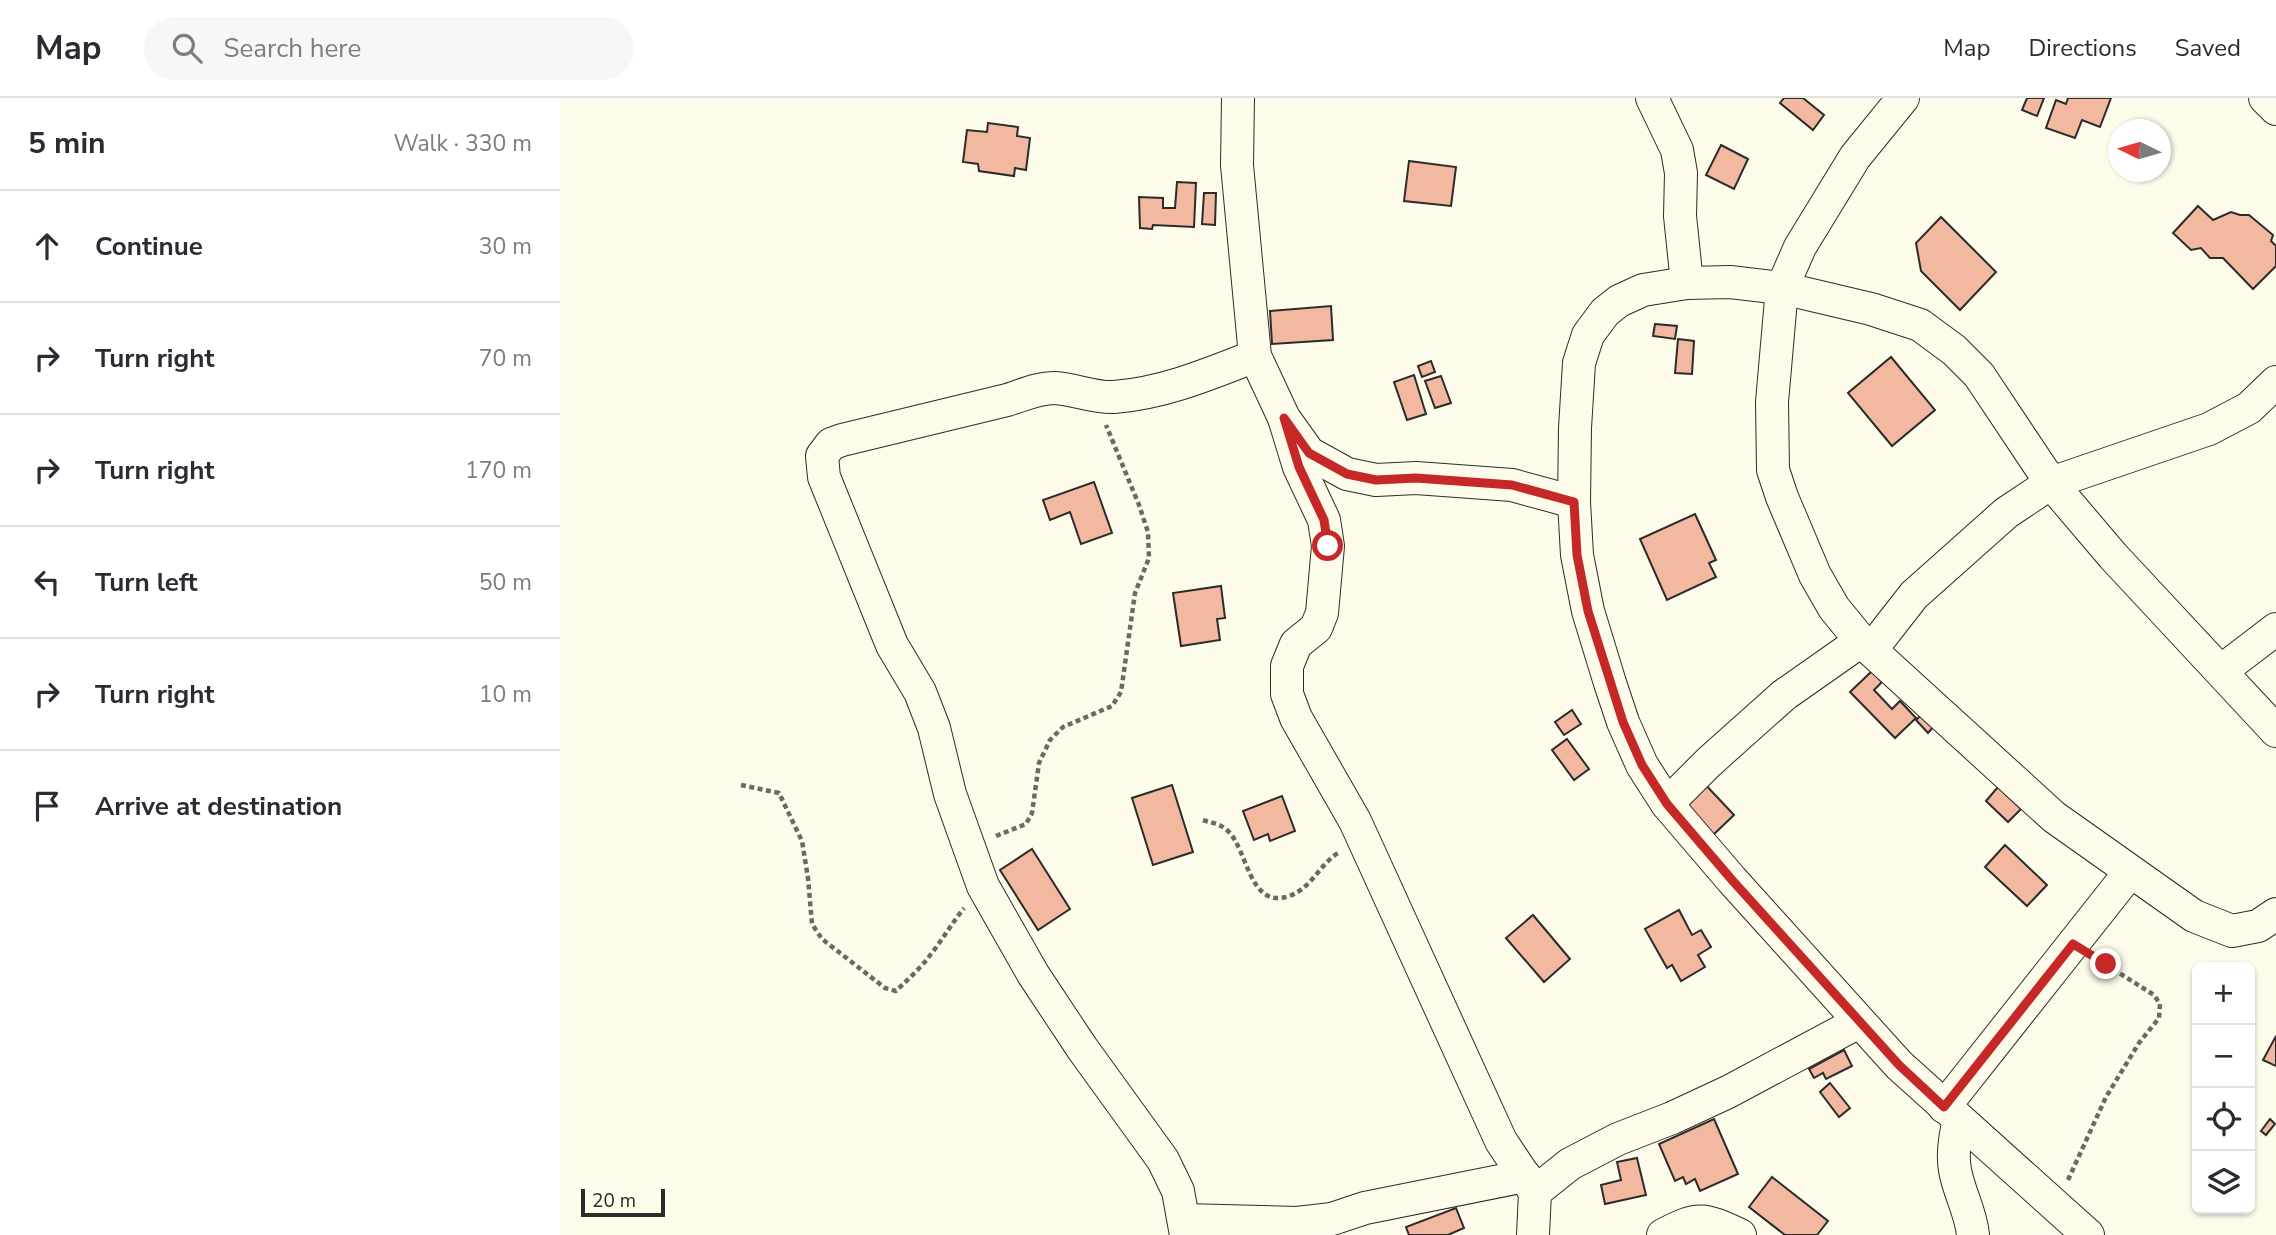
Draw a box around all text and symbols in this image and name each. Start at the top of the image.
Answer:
search box [144,17,634,80]
text: Map [35,26,102,71]
icon: search [168,29,206,67]
text: Search here [224,31,361,66]
text: Map [1943,32,1990,64]
text: Directions [2028,32,2137,64]
text: Saved [2175,32,2241,64]
north arrow [2108,119,2171,182]
text: 5 min [28,123,106,164]
text: Walk · 330 m [393,128,532,159]
icon: ahead [28,227,66,265]
text: Continue [95,229,203,264]
text: 30 m [479,231,532,262]
icon: right [28,339,66,377]
text: Turn right [95,341,214,376]
text: 70 m [479,343,532,374]
icon: right [28,451,66,489]
text: Turn right [95,453,214,488]
text: 170 m [465,455,532,486]
route start [1312,530,1343,561]
icon: left [28,563,66,601]
text: Turn left [95,565,198,600]
text: 50 m [479,567,532,598]
icon: right [28,675,66,713]
text: Turn right [95,677,214,712]
text: 10 m [479,679,532,710]
icon: arrive [28,787,66,825]
text: Arrive at destination [95,789,342,824]
route end [2090,948,2121,979]
map controls [2192,962,2255,1214]
button: + [2192,962,2255,1025]
button: − [2192,1025,2255,1088]
button: locate [2192,1088,2255,1151]
button: layers [2192,1151,2255,1214]
scale bar [581,1186,665,1218]
text: 20 m [592,1188,636,1214]

